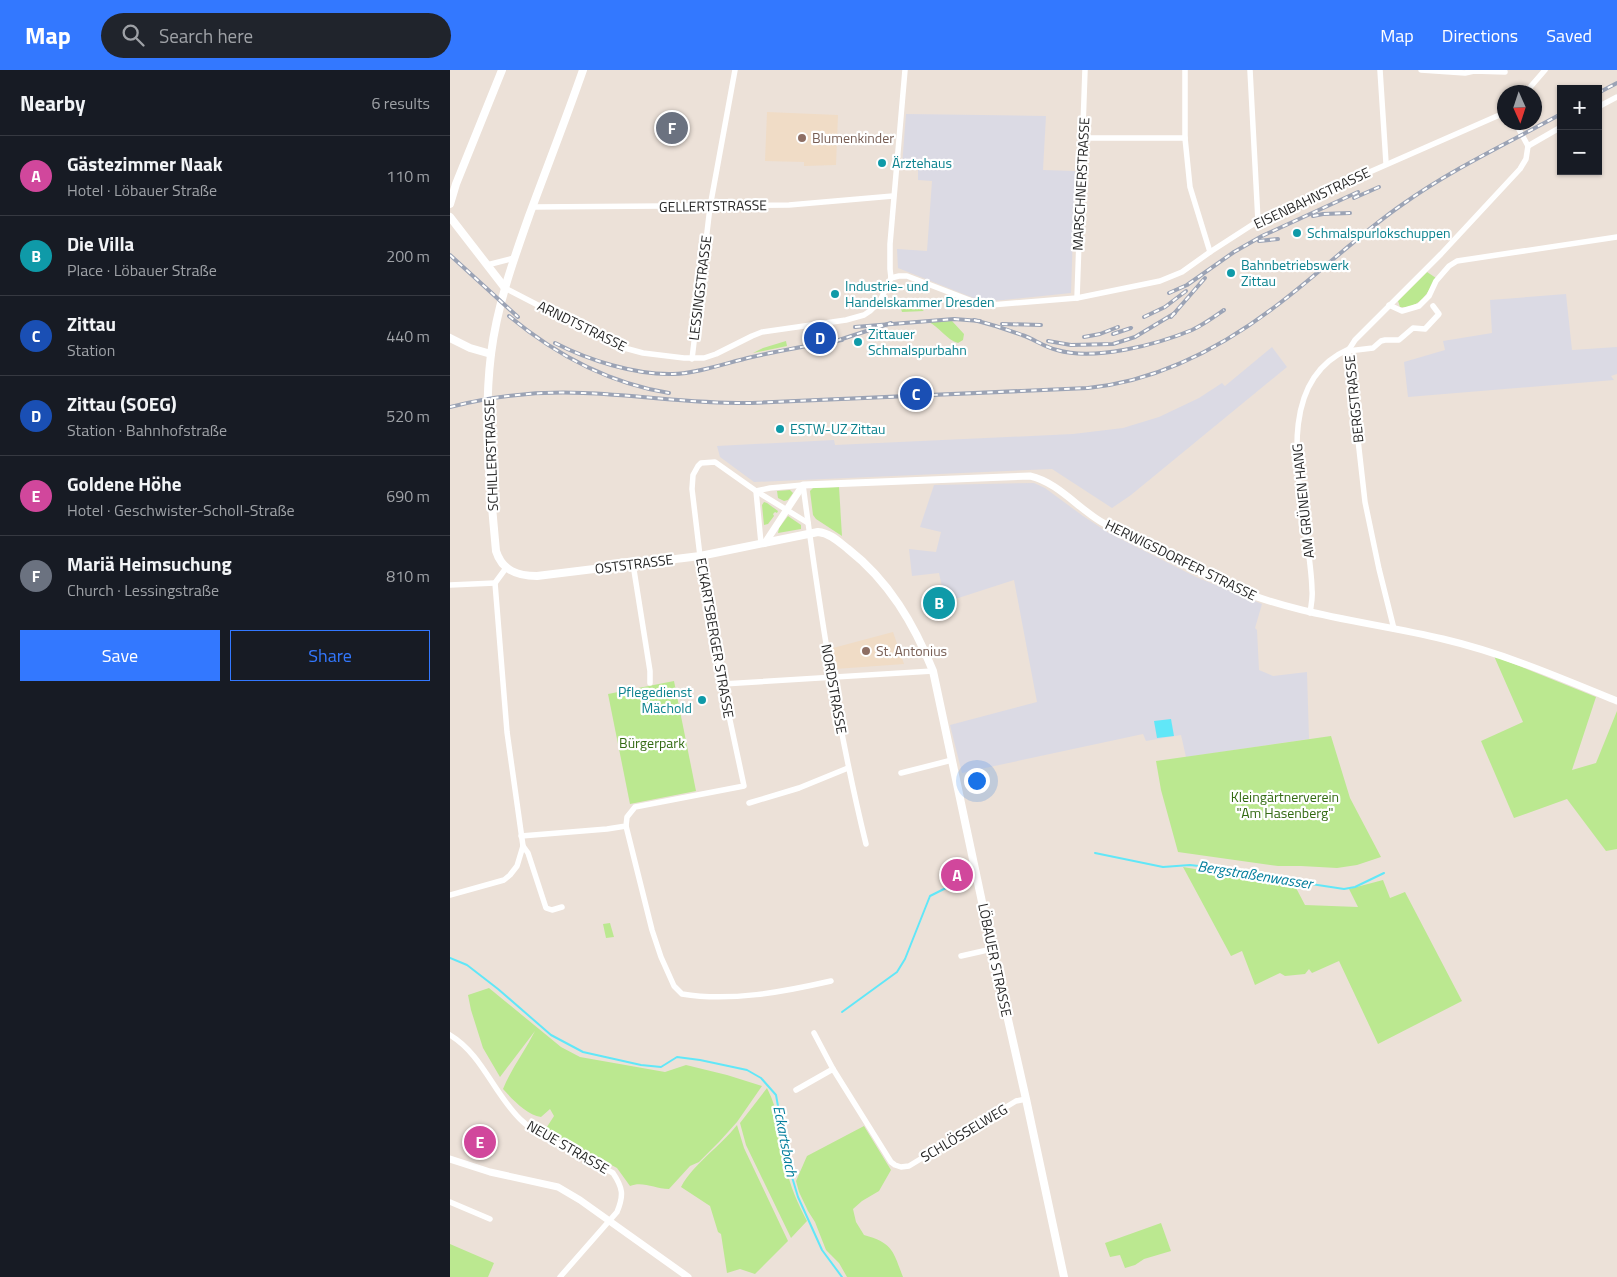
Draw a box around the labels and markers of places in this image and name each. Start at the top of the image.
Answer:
pin: F [656,109,688,147]
place label: Blumenkinder [812,127,894,148]
marker: Blumenkinder [796,132,808,144]
place label: Ärztehaus [892,152,952,173]
marker: Ärztehaus [876,157,888,169]
place label: Schmalspurlokschuppen [1307,222,1451,243]
marker: Schmalspurlokschuppen [1291,227,1303,239]
place label: Bahnbetriebswerk Zittau [1241,254,1349,291]
marker: Bahnbetriebswerk Zittau [1225,267,1237,279]
place label: Industrie- und Handelskammer Dresden [845,275,995,312]
marker: Industrie- und Handelskammer Dresden [829,288,841,300]
pin: D [804,319,836,357]
place label: Zittauer Schmalspurbahn [868,323,967,360]
marker: Zittauer Schmalspurbahn [852,336,864,348]
pin: C [900,375,932,413]
place label: ESTW-UZ Zittau [790,418,885,439]
marker: ESTW-UZ Zittau [774,423,786,435]
pin: B [923,584,955,622]
place label: St. Antonius [876,640,947,661]
marker: St. Antonius [860,645,872,657]
place label: Pflegedienst Mächold [618,681,692,718]
marker: Pflegedienst Mächold [696,694,708,706]
pin: A [941,856,973,894]
pin: E [464,1123,496,1161]

